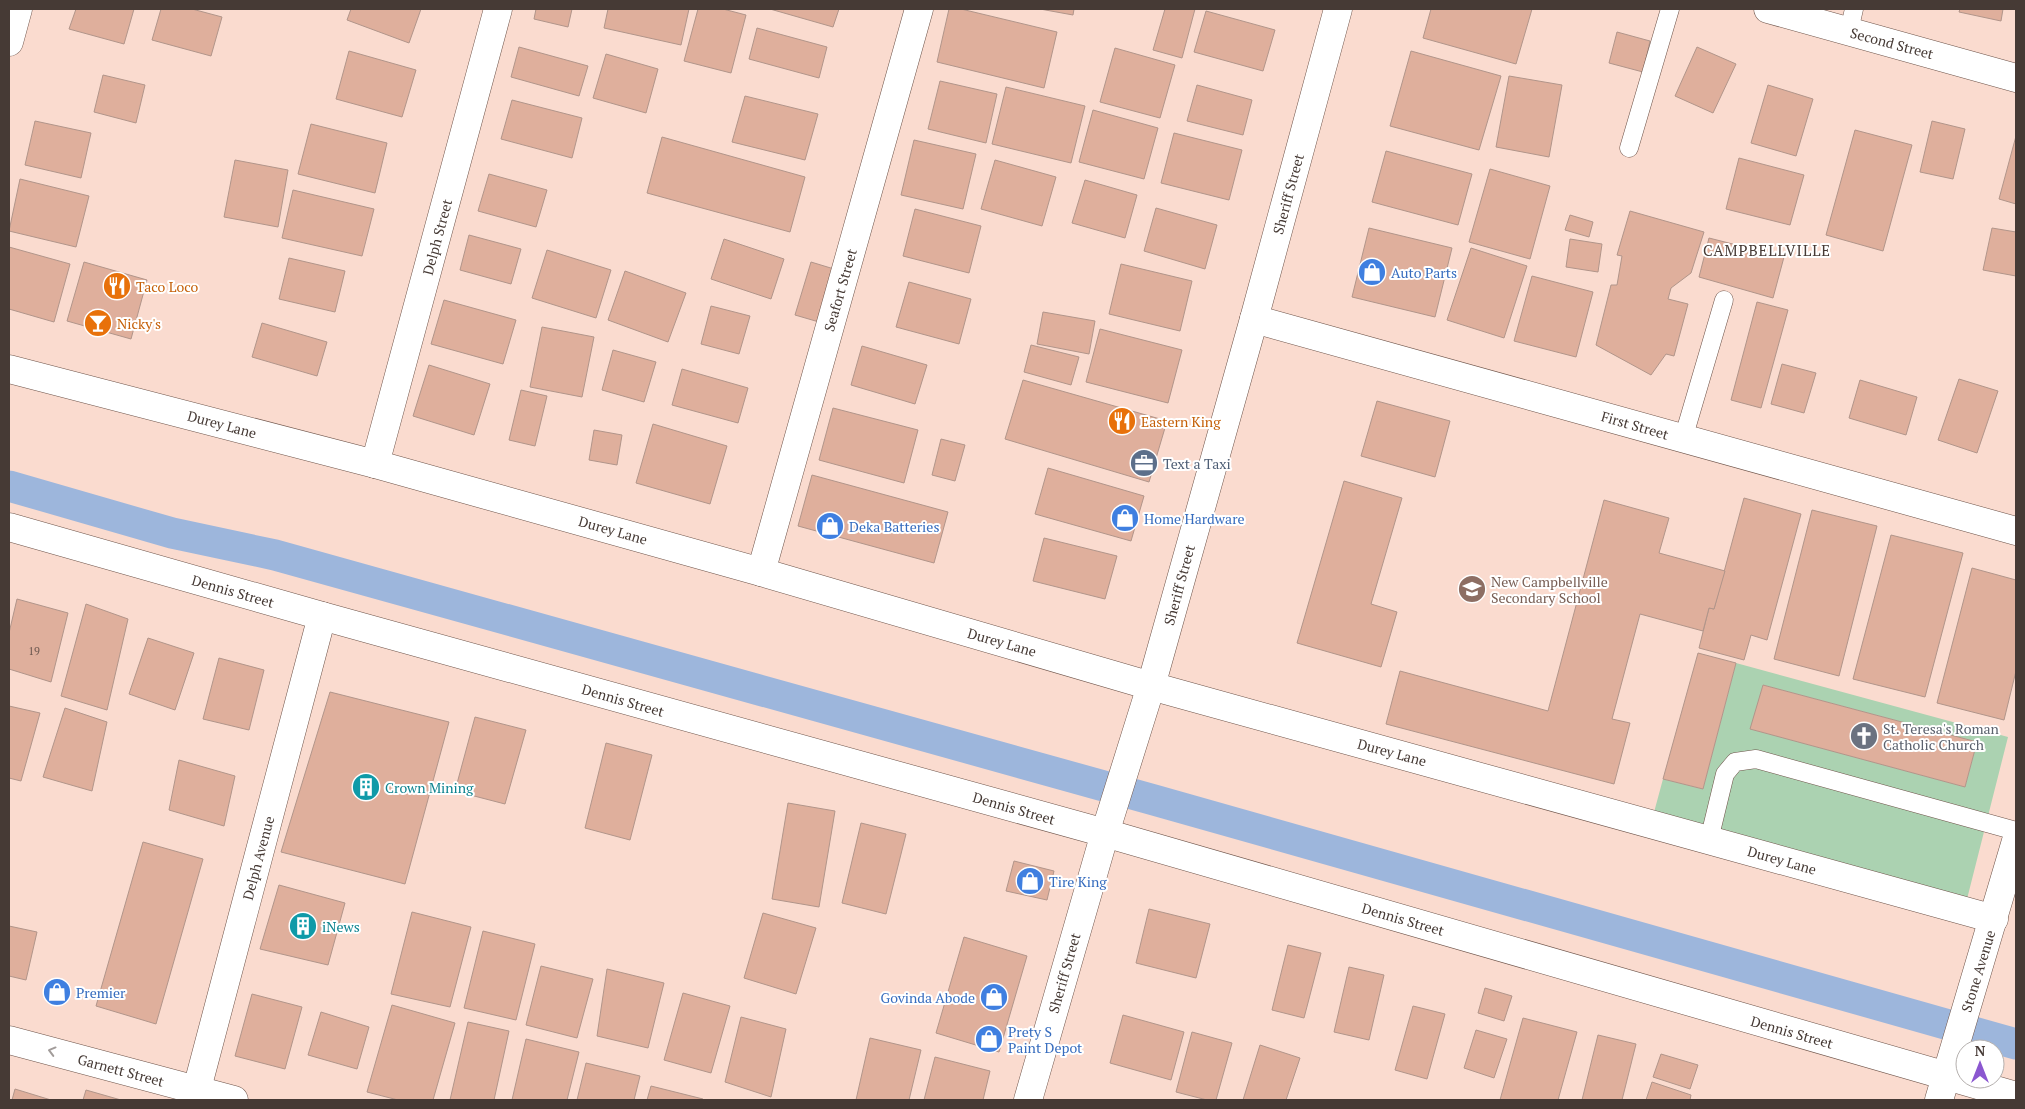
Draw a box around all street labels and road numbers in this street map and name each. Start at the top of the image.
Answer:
street label: Second Street [1848,23,1936,63]
street label: Sheriff Street [1268,151,1308,236]
street label: Delph Street [418,196,456,277]
street label: Seafort Street [819,246,861,334]
street label: Durey Lane [185,406,259,442]
street label: First Street [1599,406,1672,444]
street label: Durey Lane [576,511,650,549]
street label: Sheriff Street [1159,542,1199,627]
street label: Dennis Street [190,570,277,612]
street label: Durey Lane [965,623,1039,661]
street label: Dennis Street [580,679,667,721]
street label: Durey Lane [1355,734,1429,770]
street label: Dennis Street [971,787,1058,829]
street label: Delph Avenue [238,814,278,902]
street label: Durey Lane [1745,841,1819,879]
street label: Dennis Street [1360,898,1447,940]
street label: Stone Avenue [1957,928,1999,1014]
street label: Sheriff Street [1043,930,1085,1015]
street label: Dennis Street [1749,1011,1836,1053]
street label: Garnett Street [76,1049,167,1091]

